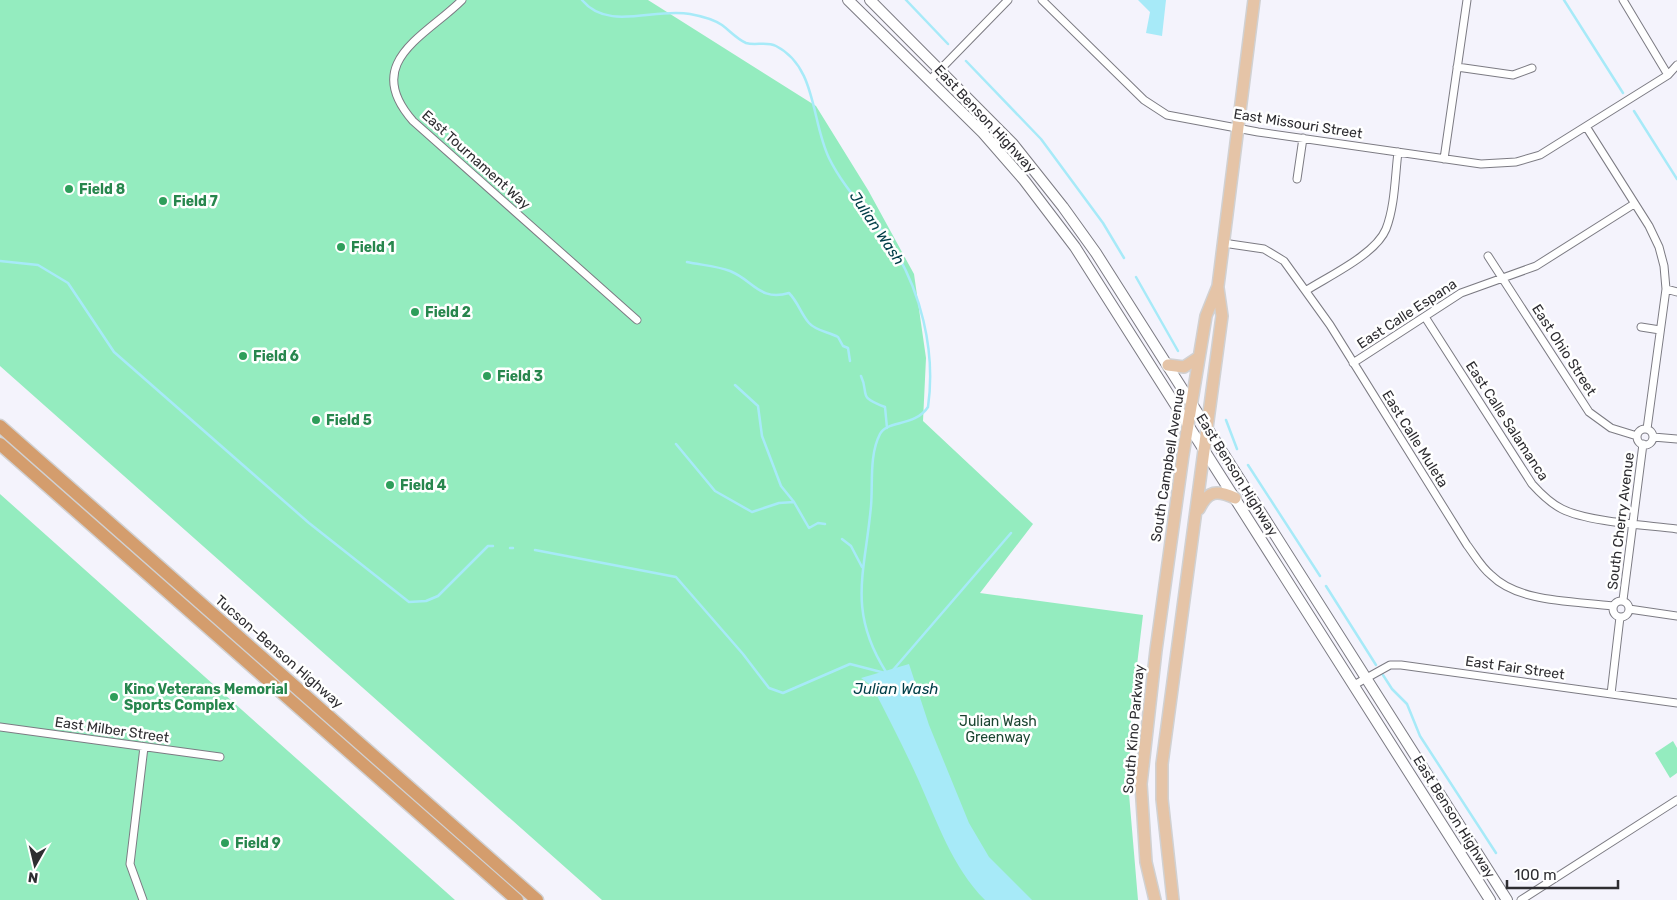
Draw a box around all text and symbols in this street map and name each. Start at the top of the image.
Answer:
street label: East Benson Highway [931,61,1040,177]
street label: East Missouri Street [1232,105,1364,143]
street label: East Tournament Way [418,107,534,213]
place label: Field 8 [79,181,125,198]
marker: Field 8 [63,183,75,195]
water label: Julian Wash [846,188,908,268]
place label: Field 7 [173,193,218,210]
marker: Field 7 [157,195,169,207]
place label: Field 1 [351,239,395,256]
marker: Field 1 [335,241,347,253]
street label: East Calle Espana [1354,275,1460,353]
street label: East Ohio Street [1528,301,1600,399]
place label: Field 2 [425,304,471,321]
marker: Field 2 [409,306,421,318]
place label: Field 6 [253,348,299,365]
marker: Field 6 [237,350,249,362]
street label: East Calle Salamanca [1462,358,1552,484]
place label: Field 3 [497,368,543,385]
marker: Field 3 [481,370,493,382]
street label: South Campbell Avenue [1147,387,1189,543]
street label: East Calle Muleta [1378,387,1452,491]
street label: East Benson Highway [1192,410,1282,540]
place label: Field 5 [326,412,372,429]
marker: Field 5 [310,414,322,426]
street label: South Cherry Avenue [1604,451,1638,591]
place label: Field 4 [400,477,447,494]
marker: Field 4 [384,479,396,491]
street label: Tucson–Benson Highway [212,592,347,712]
street label: East Fair Street [1464,653,1566,683]
street label: South Kino Parkway [1120,663,1148,794]
water label: Julian Wash [854,680,938,698]
place label: Kino Veterans Memorial Sports Complex [124,681,288,714]
marker: Kino Veterans Memorial Sports Complex [108,691,120,703]
park label: Julian Wash Greenway [959,713,1037,746]
street label: East Milber Street [54,714,171,747]
street label: East Benson Highway [1409,752,1499,882]
place label: Field 9 [235,835,281,852]
marker: Field 9 [219,837,231,849]
north arrow [10,840,60,890]
scale bar [1507,858,1618,890]
text: 100 m [1514,866,1556,884]
text: N [27,868,39,886]

